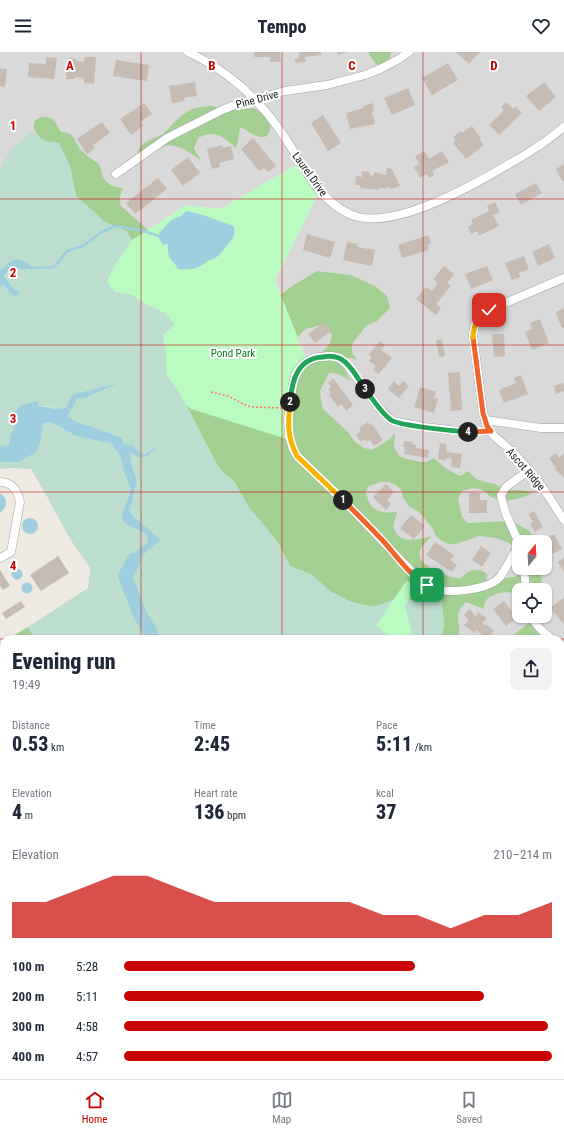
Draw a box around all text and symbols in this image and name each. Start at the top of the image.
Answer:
icon: menu [12,15,34,37]
icon: heart [530,15,552,37]
text: Tempo [258,16,306,37]
text: A [66,58,74,73]
text: B [208,58,216,73]
text: C [348,58,356,73]
text: D [490,58,498,73]
street label: Pine Drive [234,88,280,111]
text: 1 [10,118,16,133]
street label: Laurel Drive [289,150,330,199]
text: 2 [10,265,17,280]
pin [472,293,506,327]
icon: check [478,299,500,321]
park label: Pond Park [211,347,255,360]
pin: 3 [355,379,375,399]
text: 3 [362,382,368,395]
pin: 2 [280,392,300,412]
text: 2 [287,395,293,408]
text: 3 [10,411,16,426]
pin: 4 [458,422,478,442]
text: 4 [465,425,471,438]
street label: Ascot Ridge [504,445,548,493]
pin: 1 [333,490,353,510]
text: 1 [340,493,346,506]
north arrow [512,535,552,575]
map controls [512,535,552,623]
text: 4 [10,558,17,573]
pin [410,568,444,602]
icon: arrive [416,574,438,596]
button: locate [512,583,552,623]
button: share [510,648,552,690]
text: Evening run [12,649,116,674]
text: 19:49 [12,677,41,692]
text: Distance [12,719,50,732]
text: Time [194,719,216,732]
text: Pace [376,719,398,732]
text: 0.53 [12,732,48,756]
text: 2:45 [194,732,230,756]
text: 5:11 [376,732,412,756]
text: km [48,741,64,754]
text: /km [412,741,432,754]
text: Elevation [12,787,52,800]
text: Heart rate [194,787,237,800]
text: kcal [376,787,394,800]
text: 4 [12,800,22,824]
text: 136 [194,800,225,824]
text: 37 [376,800,396,824]
text: m [22,809,33,822]
text: bpm [225,809,246,822]
text: Elevation [12,847,59,862]
text: 210–214 m [493,847,552,862]
text: 100 m [12,959,44,974]
text: 5:28 [76,959,98,974]
text: 200 m [12,989,44,1004]
text: 5:11 [76,989,98,1004]
text: 300 m [12,1019,44,1034]
text: 4:58 [76,1019,98,1034]
text: 400 m [12,1049,44,1064]
text: 4:57 [76,1049,98,1064]
tab: Home [82,1089,107,1126]
tab: Map [271,1089,293,1126]
tab: Saved [456,1089,482,1126]

